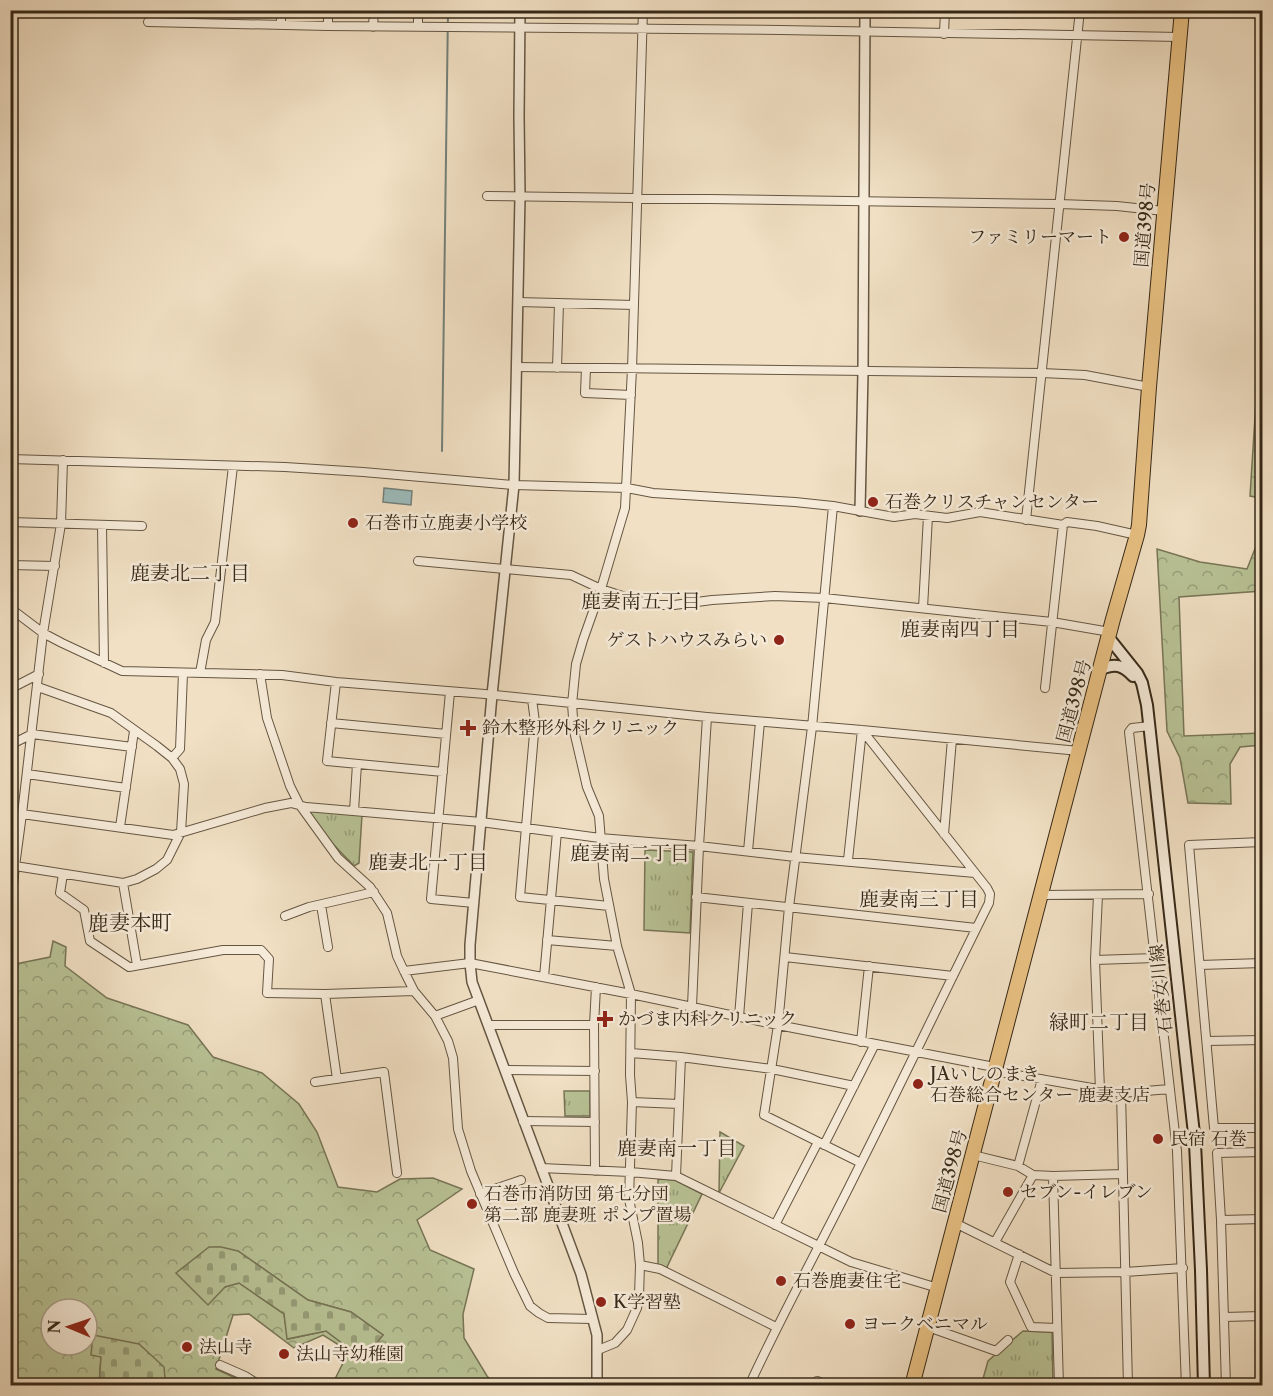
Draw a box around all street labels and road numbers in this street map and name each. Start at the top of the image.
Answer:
street label: 国道398号 [1130,182,1160,268]
street label: 国道398号 [1052,657,1096,745]
street label: 石巻女川線 [1145,943,1177,1035]
street label: 国道398号 [928,1127,972,1215]

